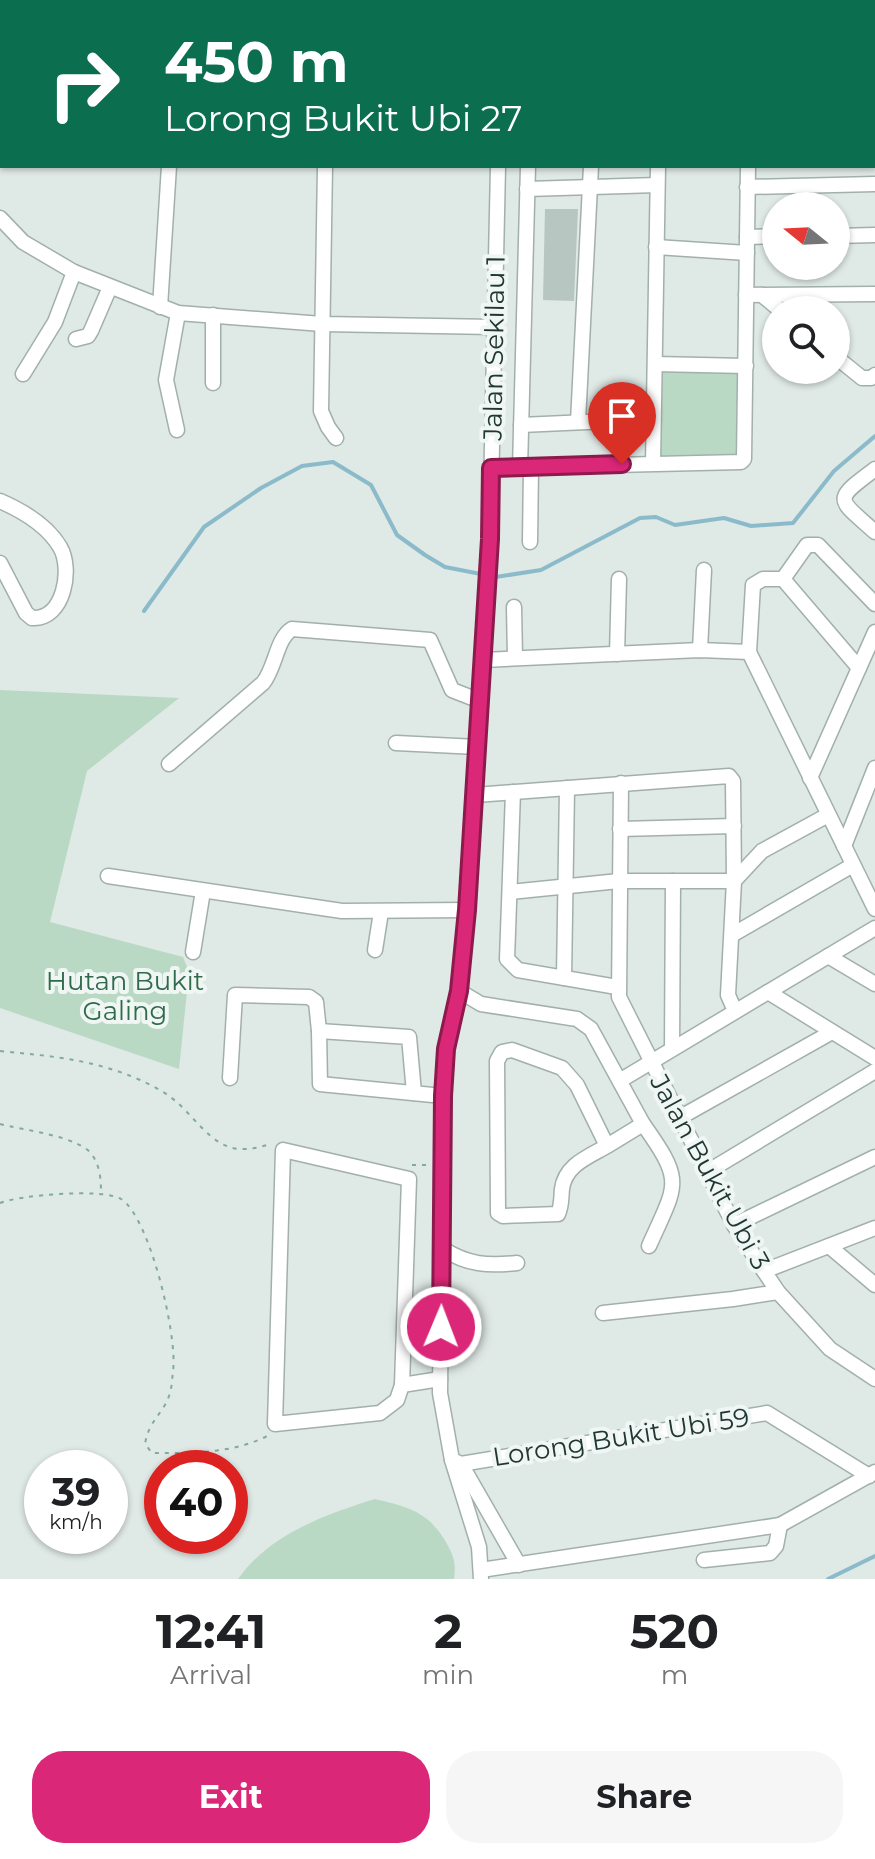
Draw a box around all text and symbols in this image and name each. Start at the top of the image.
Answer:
text: 450 m [164,28,349,96]
icon: right [32,32,136,136]
text: Lorong Bukit Ubi 27 [164,96,522,140]
north arrow [762,192,850,280]
map controls [762,192,850,384]
street label: Jalan Sekilau 1 [476,255,512,442]
button: search [762,296,850,384]
pin [588,382,656,464]
icon: arrive [600,394,644,438]
park label: Hutan Bukit Galing [46,965,204,1027]
street label: Jalan Bukit Ubi 3 [643,1068,777,1275]
position arrow [399,1285,483,1369]
street label: Lorong Bukit Ubi 59 [490,1401,752,1473]
speed limit sign: 40 [144,1450,248,1554]
text: 39 [51,1467,101,1516]
text: km/h [49,1510,103,1534]
text: 12:41 [156,1602,266,1660]
text: 2 [434,1602,462,1660]
text: 520 [630,1602,719,1660]
text: Arrival [170,1659,252,1691]
text: min [422,1659,474,1691]
text: m [661,1659,688,1691]
button: Exit [32,1751,430,1843]
button: Share [446,1751,843,1843]

